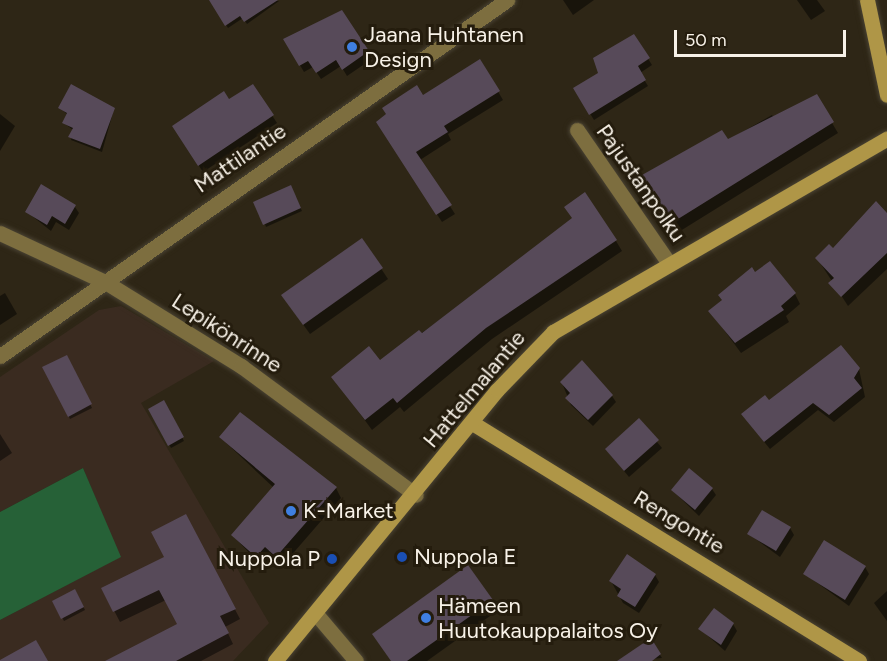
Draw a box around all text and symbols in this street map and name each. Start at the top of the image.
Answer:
scale bar [677,18,850,56]
place label: Jaana Huhtanen Design [364,21,524,72]
text: 50 m [685,29,727,51]
marker: Jaana Huhtanen Design [345,40,359,54]
street label: Mattilantie [189,118,291,198]
street label: Pajustanpolku [591,119,691,247]
street label: Lepikönrinne [167,288,287,378]
street label: Hattelmalantie [417,325,531,453]
street label: Rengontie [629,485,729,559]
place label: K-Market [303,498,394,524]
marker: K-Market [284,504,298,518]
place label: Nuppola E [414,544,517,570]
place label: Nuppola P [218,546,320,572]
marker: Nuppola E [395,550,409,564]
marker: Nuppola P [325,552,339,566]
place label: Hämeen Huutokauppalaitos Oy [438,592,658,644]
marker: Hämeen Huutokauppalaitos Oy [419,611,433,625]

